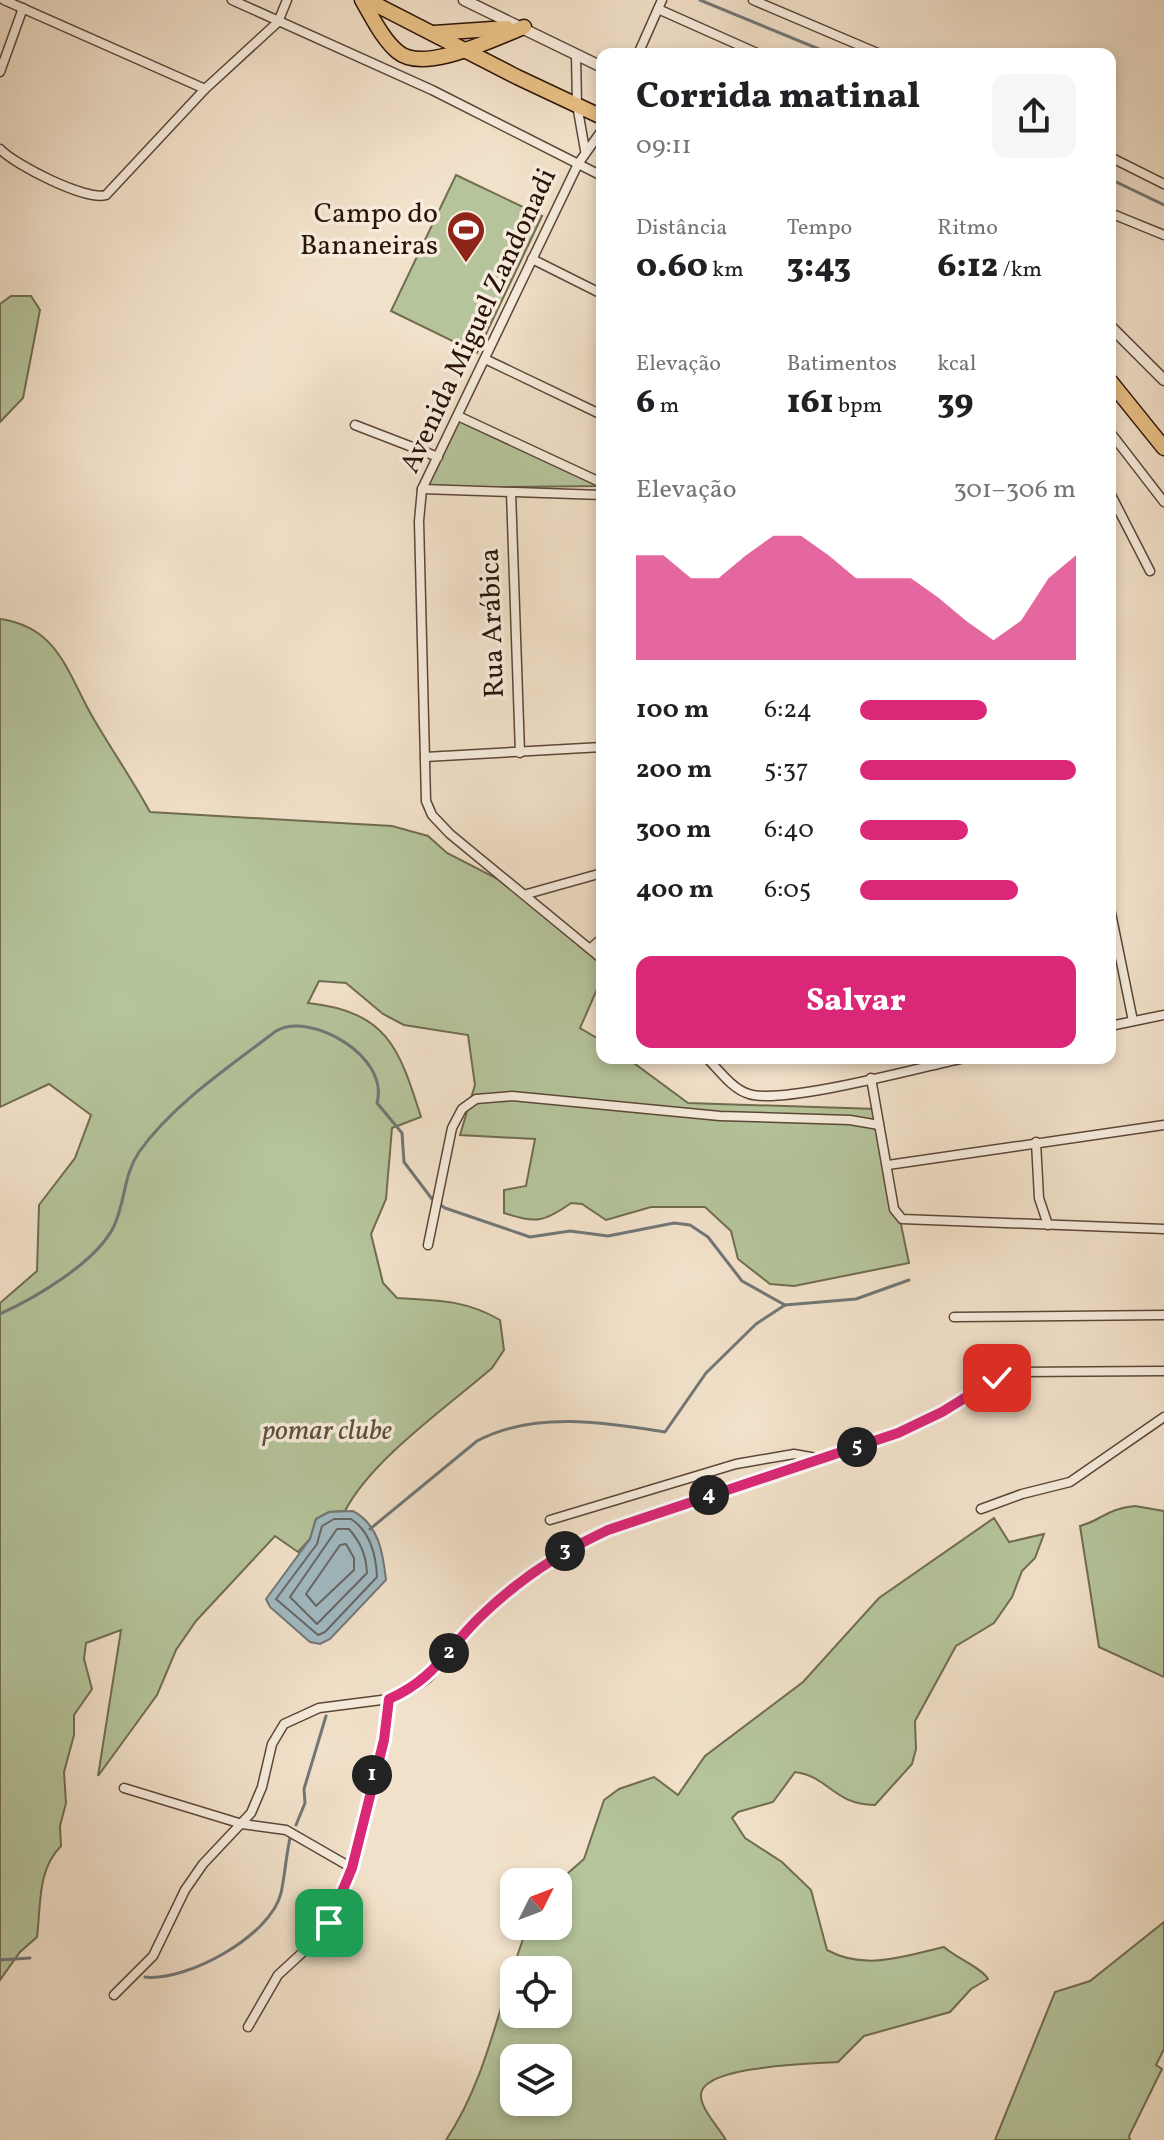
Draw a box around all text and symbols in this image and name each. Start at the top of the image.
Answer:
text: Corrida matinal [636,73,920,123]
button: share [992,74,1076,158]
text: 09:11 [636,128,692,164]
street label: Avenida Miguel Zandonadi [391,162,567,480]
place label: Campo do Bananeiras [300,195,438,266]
sports icon: Campo do Bananeiras [445,209,487,264]
text: Distância [636,213,727,244]
text: Tempo [787,213,852,244]
text: Ritmo [937,213,998,244]
text: 0.60 [636,244,708,291]
text: 3:43 [787,244,851,291]
text: 6:12 [937,244,998,291]
text: km [708,255,744,286]
text: /km [998,255,1042,286]
text: Elevação [636,349,721,380]
text: Batimentos [787,349,897,380]
text: kcal [937,349,976,380]
text: 6 [636,380,655,427]
text: 161 [787,380,834,427]
text: 39 [937,380,973,427]
text: m [655,391,679,422]
text: bpm [834,391,882,422]
text: Elevação [636,472,737,508]
text: 301–306 m [953,472,1076,508]
street label: Rua Arábica [471,547,515,699]
text: 100 m [636,692,709,728]
text: 6:24 [764,692,812,728]
text: 200 m [636,752,712,788]
text: 5:37 [764,752,809,788]
text: 300 m [636,812,712,848]
text: 6:40 [764,812,814,848]
text: 400 m [636,872,714,908]
text: 6:05 [764,872,811,908]
button: Salvar [636,956,1076,1048]
pin [963,1344,1031,1412]
icon: check [975,1356,1019,1400]
park label: pomar clube [262,1412,392,1451]
pin: 5 [837,1427,877,1467]
text: 5 [852,1431,862,1462]
pin: 4 [689,1475,729,1515]
text: 4 [702,1479,716,1510]
pin: 3 [545,1531,585,1571]
text: 3 [559,1535,571,1566]
pin: 2 [429,1633,469,1673]
text: 2 [443,1637,455,1668]
pin: 1 [352,1755,392,1795]
text: 1 [368,1759,376,1790]
north arrow [500,1868,572,1940]
map controls [500,1868,572,2116]
pin [295,1889,363,1957]
icon: arrive [307,1901,351,1945]
button: locate [500,1956,572,2028]
button: layers [500,2044,572,2116]

